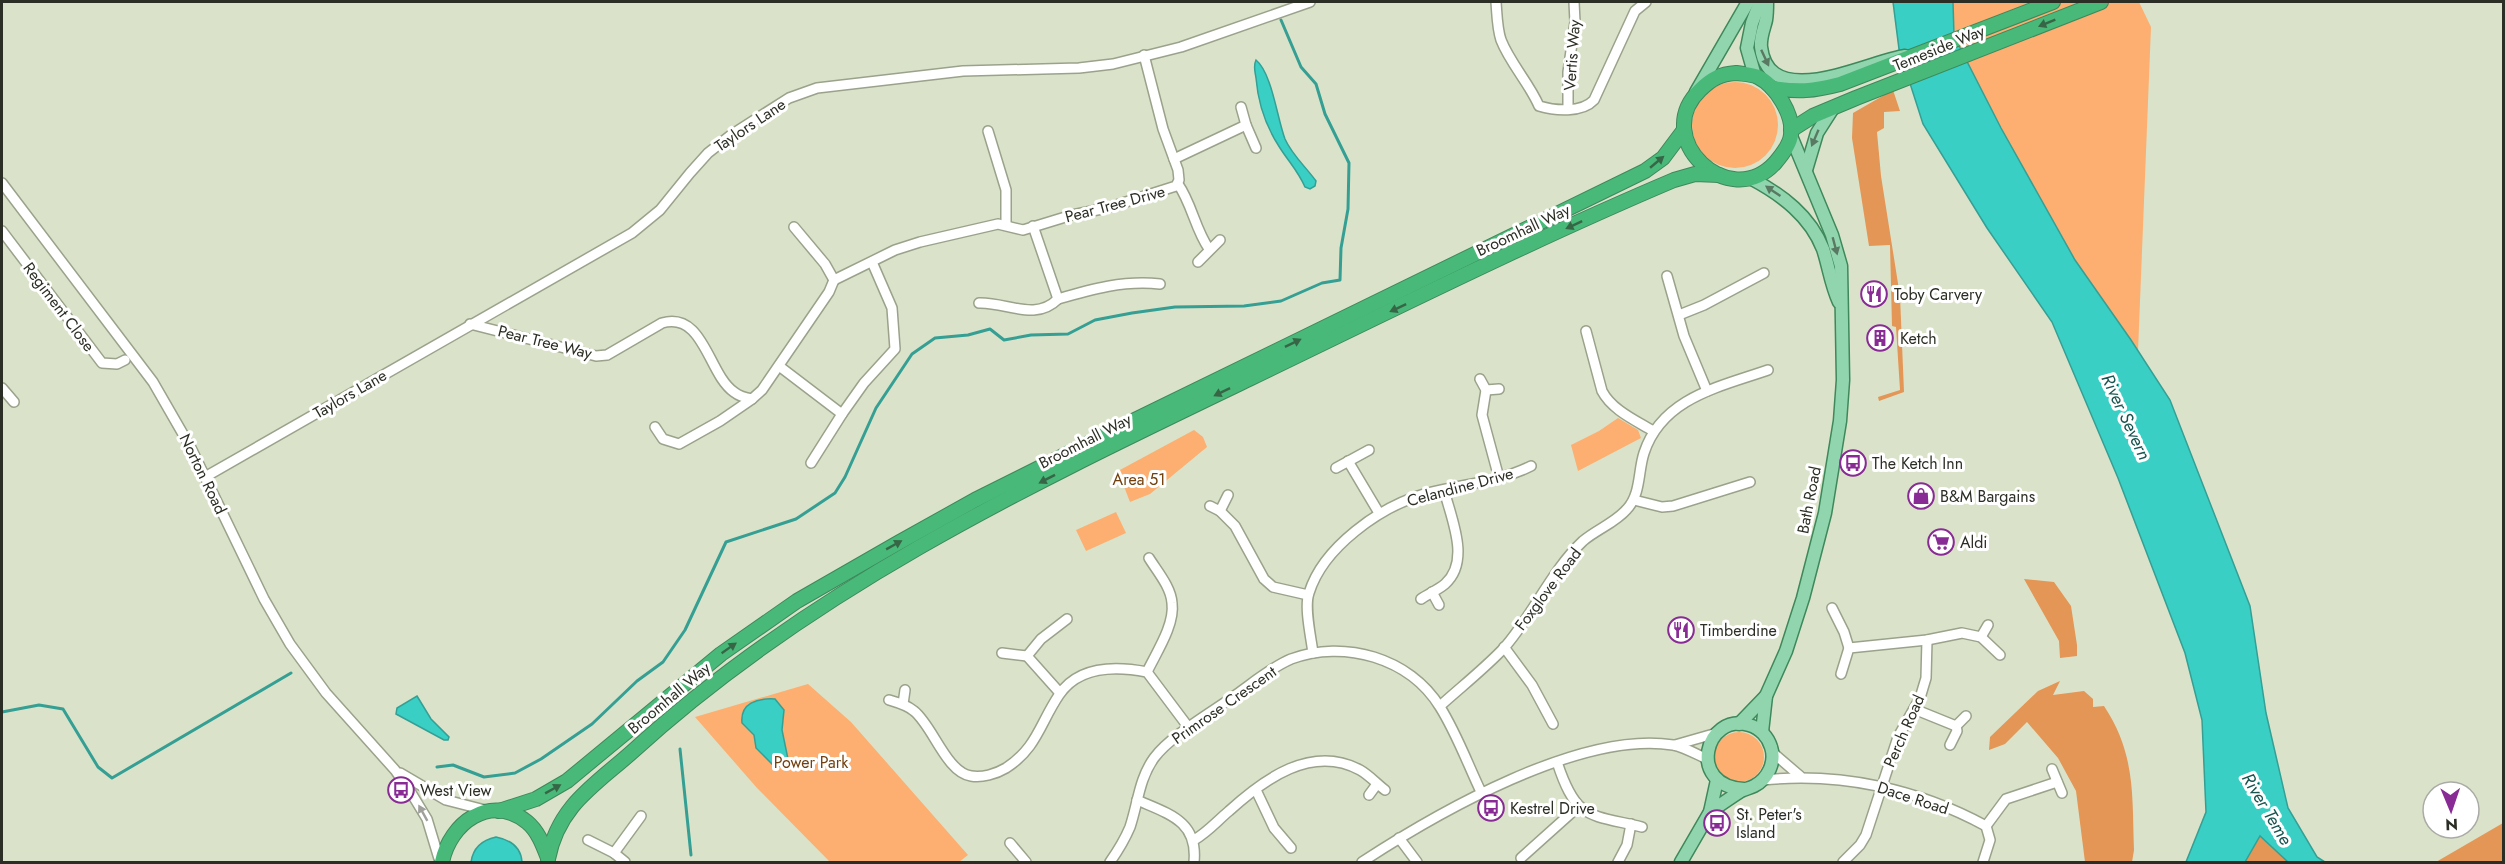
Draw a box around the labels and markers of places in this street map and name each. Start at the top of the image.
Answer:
restaurant icon: Toby Carvery [1859,279,1889,309]
place label: Toby Carvery [1894,283,1983,306]
building icon: Ketch [1865,323,1895,353]
place label: Ketch [1900,327,1937,350]
bus stop icon: The Ketch Inn [1838,448,1868,478]
place label: The Ketch Inn [1872,452,1963,475]
shop icon: B&M Bargains [1906,481,1936,511]
place label: B&M Bargains [1940,485,2035,508]
supermarket icon: Aldi [1926,527,1956,557]
place label: Aldi [1960,531,1988,554]
restaurant icon: Timberdine [1666,615,1696,645]
place label: Timberdine [1700,619,1777,642]
bus stop icon: West View [386,775,416,805]
place label: West View [420,779,492,802]
bus stop icon: Kestrel Drive [1476,793,1506,823]
place label: Kestrel Drive [1510,797,1595,820]
place label: St. Peter's Island [1736,803,1802,844]
bus stop icon: St. Peter's Island [1702,808,1732,838]

